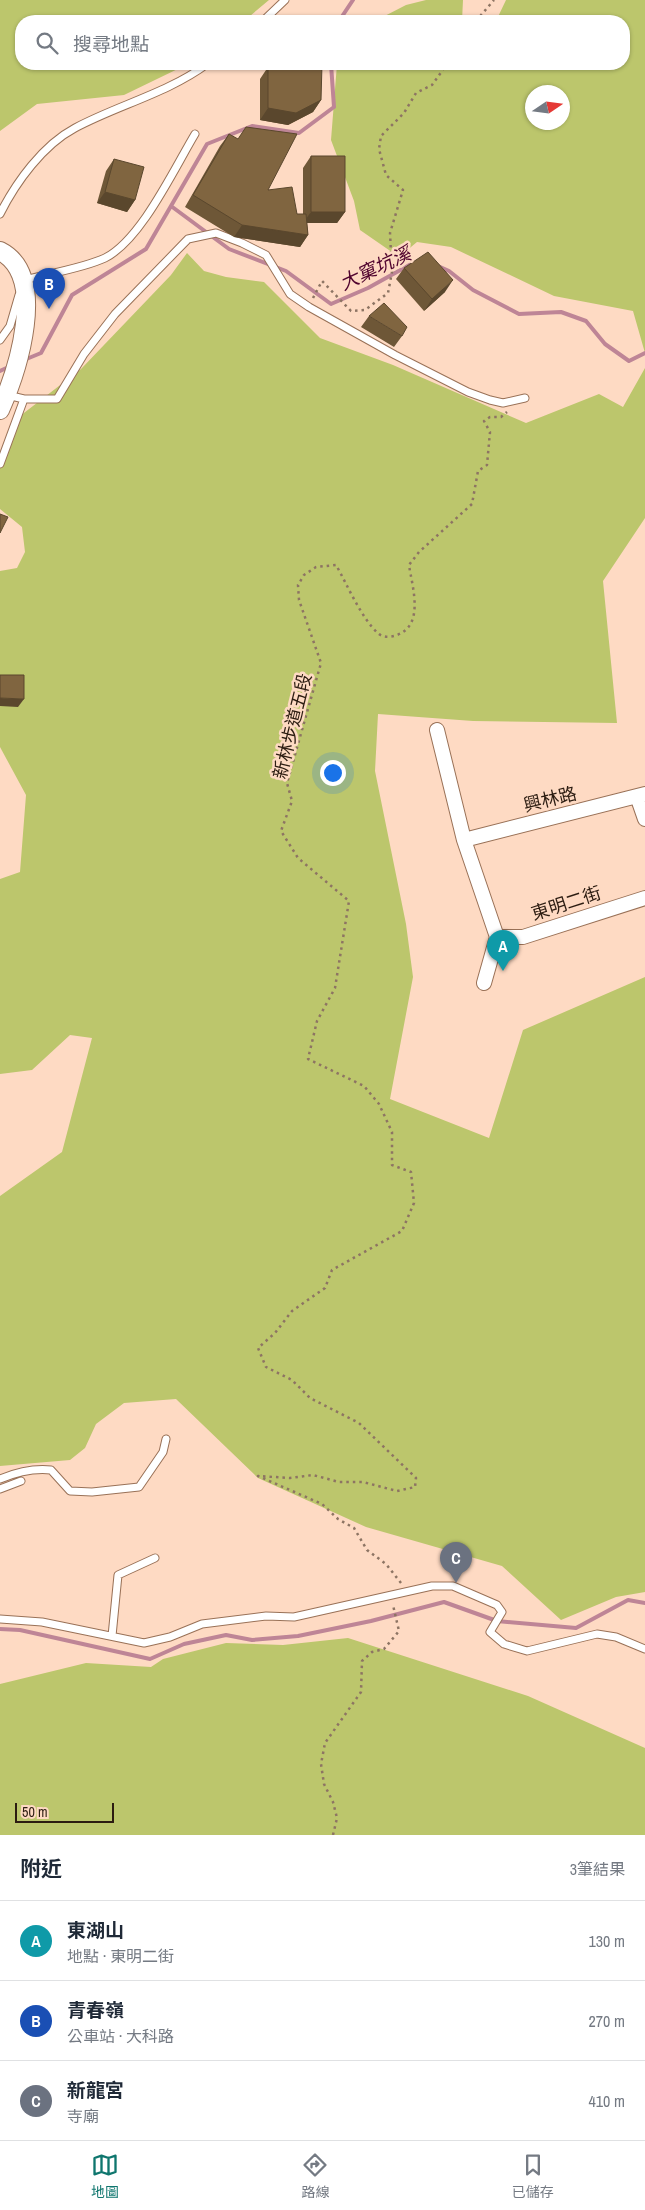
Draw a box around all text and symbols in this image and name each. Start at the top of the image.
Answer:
search box [15,15,630,70]
icon: search [33,29,61,57]
text: 搜尋地點 [73,31,149,57]
north arrow [525,85,570,130]
water label: 大窠坑溪 [335,239,418,296]
pin: B [33,268,65,309]
street label: 新林步道五段 [267,671,317,781]
your location [320,760,346,786]
street label: 興林路 [521,780,579,818]
street label: 東明二街 [528,880,604,926]
pin: A [487,930,519,971]
pin: C [440,1542,472,1583]
scale bar [15,1800,114,1823]
text: 50 m [22,1803,48,1821]
text: 附近 [20,1854,62,1883]
text: 3筆結果 [570,1858,625,1880]
text: 東湖山 [67,1917,124,1943]
text: A [31,1930,41,1952]
text: 130 m [589,1930,625,1952]
text: 地點 · 東明二街 [67,1945,174,1967]
text: 青春嶺 [67,1997,124,2023]
text: B [31,2010,41,2032]
text: 270 m [589,2010,625,2032]
text: 公車站 · 大科路 [67,2025,174,2047]
text: 新龍宮 [67,2077,124,2103]
text: C [31,2090,41,2112]
text: 410 m [589,2090,625,2112]
text: 寺廟 [67,2105,99,2127]
tab: 地圖 [91,2151,119,2201]
tab: 路線 [301,2151,329,2201]
tab: 已儲存 [512,2151,554,2201]

